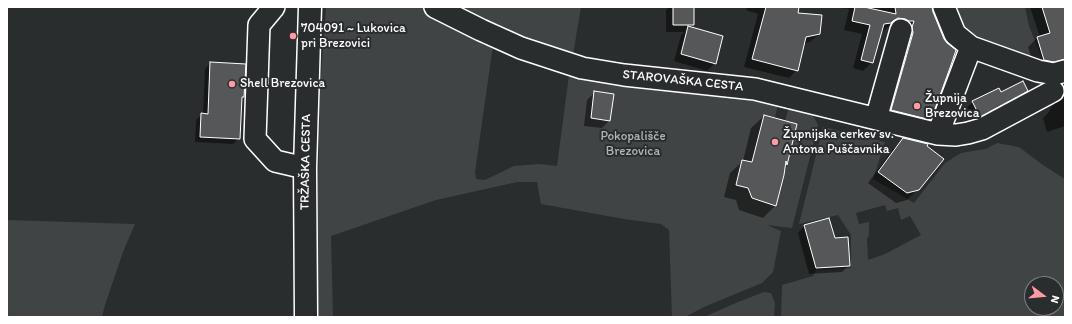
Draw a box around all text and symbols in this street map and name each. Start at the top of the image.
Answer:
place label: 704091 ~ Lukovica pri Brezovici [301,21,406,52]
marker: 704091 ~ Lukovica pri Brezovici [288,31,298,41]
street label: STAROVAŠKA CESTA [622,67,744,95]
place label: Shell Brezovica [240,76,325,92]
marker: Shell Brezovica [227,79,237,89]
place label: Župnija Brezovica [925,91,979,122]
marker: Župnija Brezovica [912,101,922,111]
street label: TRŽAŠKA CESTA [297,114,315,210]
place label: Župnijska cerkev sv. Antona Puščavnika [783,127,894,158]
park label: Pokopališče Brezovica [600,129,666,160]
marker: Župnijska cerkev sv. Antona Puščavnika [770,137,780,147]
north arrow [1024,276,1064,316]
text: N [1048,294,1062,305]

